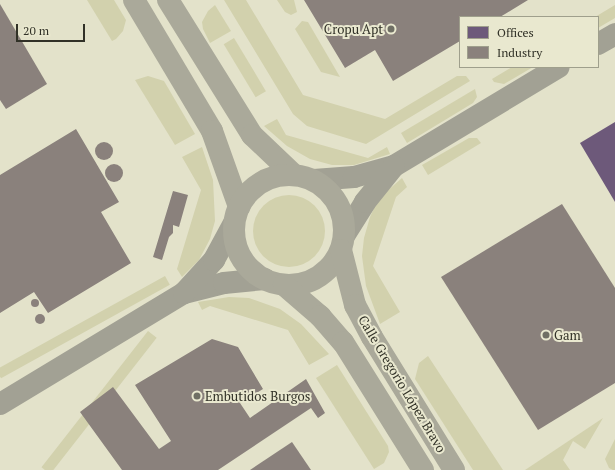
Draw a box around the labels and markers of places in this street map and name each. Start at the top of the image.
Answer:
place label: Cropu Apt [324,21,383,37]
marker: Cropu Apt [386,24,396,34]
place label: Gam [554,327,581,343]
marker: Gam [541,330,551,340]
place label: Embutidos Burgos [205,388,310,404]
marker: Embutidos Burgos [192,391,202,401]

